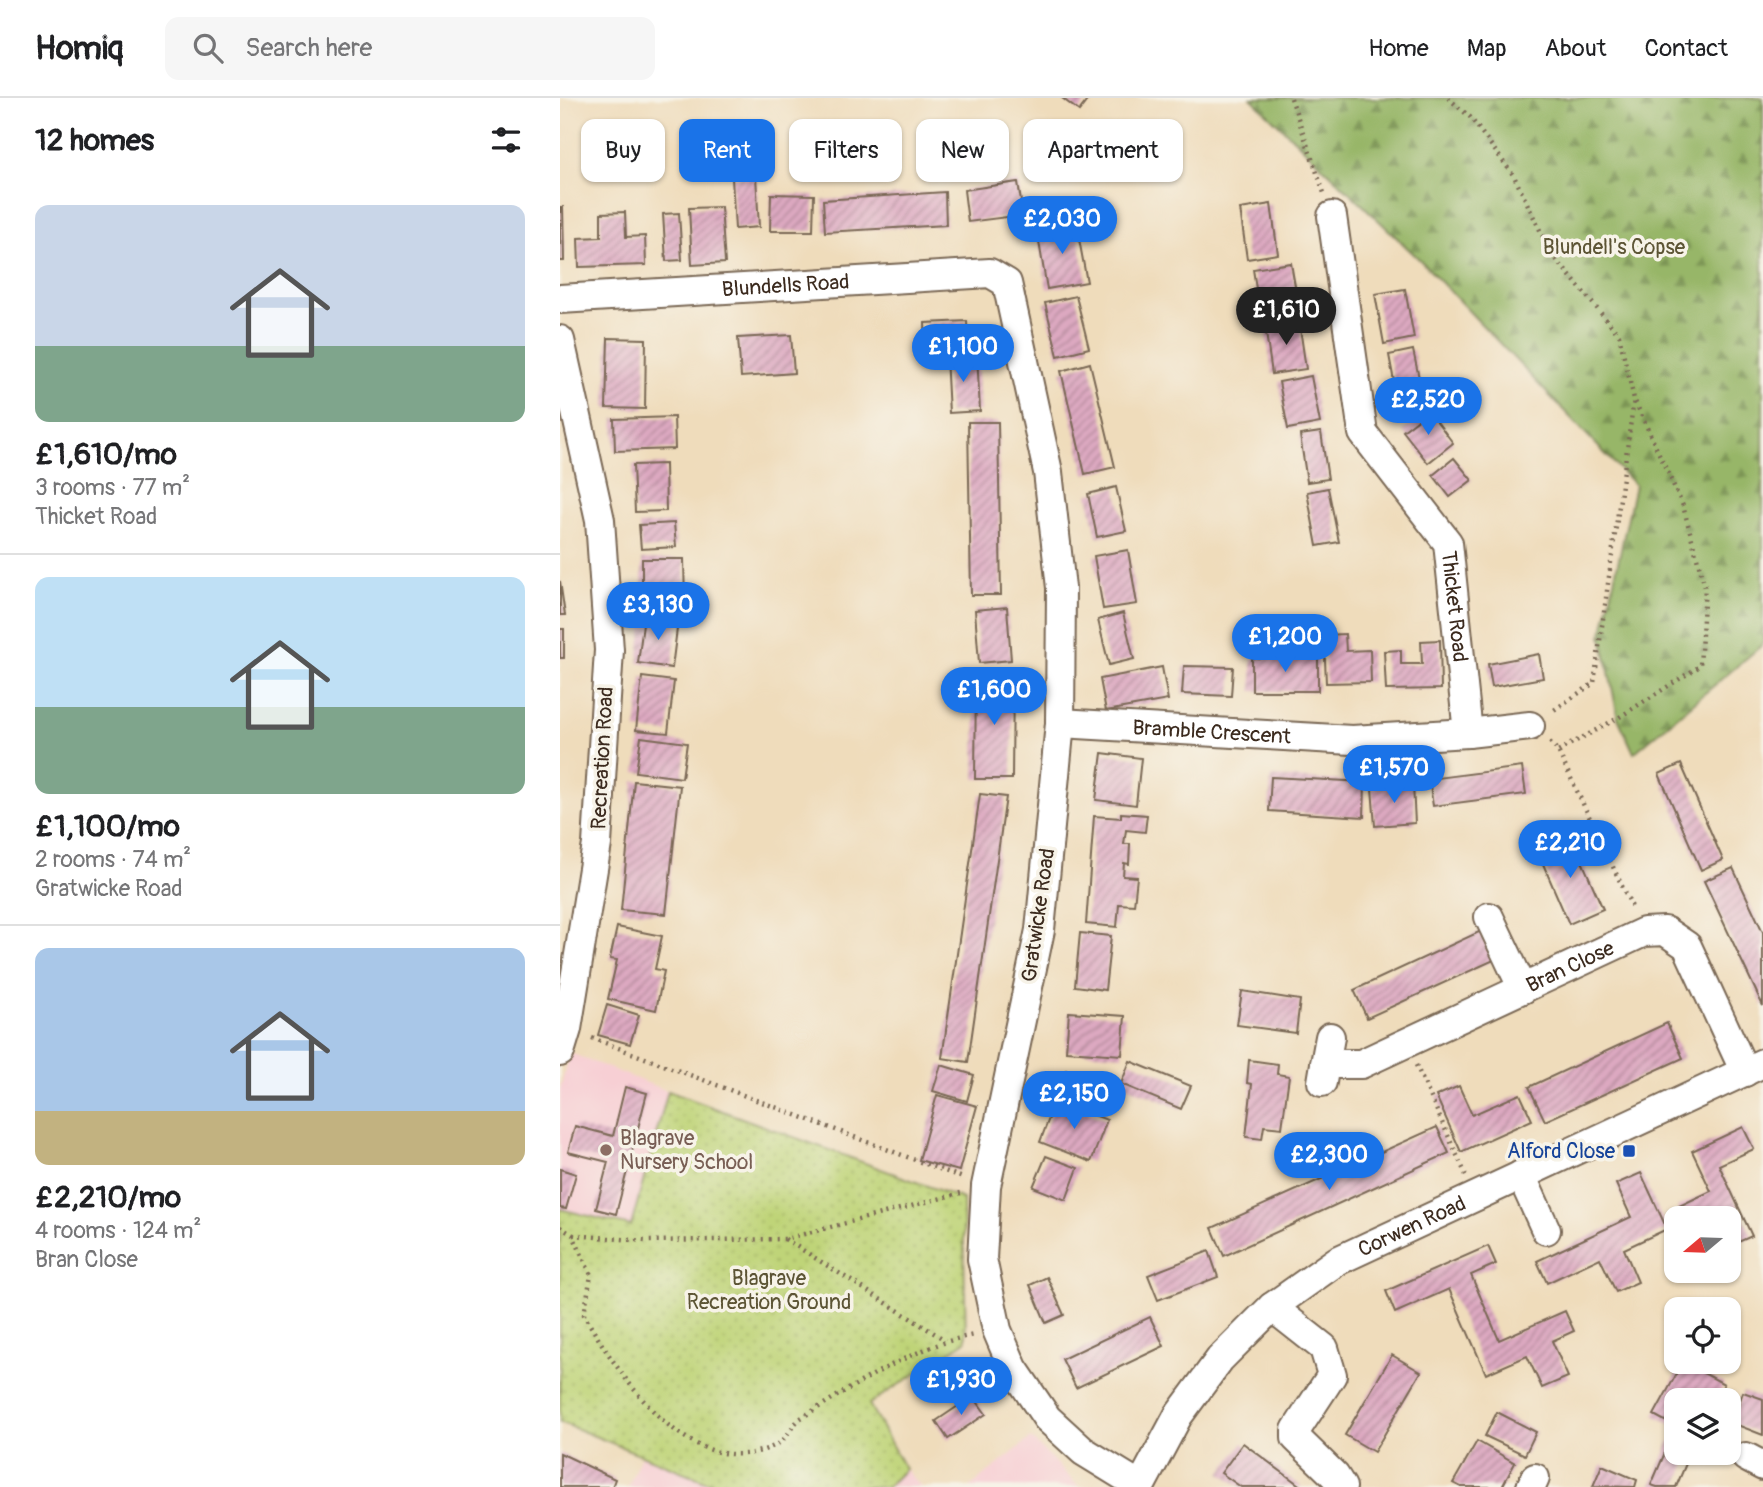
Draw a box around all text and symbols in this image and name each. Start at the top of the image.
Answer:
search box [165,17,655,80]
text: Homiq [35,28,123,69]
icon: search [189,29,227,67]
text: Search here [245,32,372,64]
text: Home [1368,34,1429,63]
text: Map [1467,34,1507,63]
text: About [1545,34,1607,63]
text: Contact [1645,34,1728,63]
chip: Buy [581,119,665,182]
chip: Rent [679,119,775,182]
chip: Filters [789,119,902,182]
chip: New [916,119,1009,182]
chip: Apartment [1023,119,1183,182]
icon: filters [487,121,525,159]
text: 12 homes [35,122,154,159]
pin: £2,030 [1005,197,1119,256]
text: £2,030 [1023,204,1101,233]
park label: Blundell's Copse [1543,234,1686,261]
icon: home [217,250,343,376]
street label: Blundells Road [721,269,850,303]
pin: £1,610 [1229,288,1343,347]
text: £1,610 [1252,295,1320,324]
pin: £1,100 [906,324,1020,384]
text: £1,100 [928,332,998,361]
pin: £2,520 [1371,378,1485,437]
text: £2,520 [1391,385,1465,414]
text: £1,610/mo [35,436,177,473]
text: 3 rooms · 77 m² [35,473,190,502]
text: Thicket Road [35,502,157,531]
street label: Thicket Road [1435,549,1473,663]
pin: £3,130 [601,582,715,642]
text: £3,130 [622,590,694,619]
pin: £1,200 [1228,614,1342,674]
icon: home [217,622,343,748]
text: £1,200 [1248,622,1322,651]
pin: £1,600 [937,668,1051,727]
text: £1,600 [957,675,1031,704]
street label: Recreation Road [585,686,620,830]
street label: Bramble Crescent [1132,714,1292,750]
pin: £1,570 [1337,746,1451,805]
text: £1,570 [1359,753,1429,782]
text: £1,100/mo [35,808,180,845]
pin: £2,210 [1513,820,1627,880]
text: £2,210 [1534,828,1606,857]
text: 2 rooms · 74 m² [35,845,191,874]
street label: Gratwicke Road [1016,846,1061,984]
text: Gratwicke Road [35,874,183,903]
street label: Bran Close [1522,935,1619,999]
icon: home [217,993,343,1119]
pin: £2,150 [1017,1072,1131,1131]
text: £2,150 [1039,1079,1109,1108]
place label: Blagrave Nursery School [620,1125,753,1176]
pin: £2,300 [1272,1132,1386,1192]
place label: Alford Close [1507,1138,1616,1165]
text: £2,300 [1290,1140,1368,1169]
marker: Blagrave Nursery School [598,1142,614,1158]
marker: Alford Close [1621,1143,1637,1159]
text: £2,210/mo [35,1179,181,1216]
street label: Corwen Road [1354,1190,1470,1263]
north arrow [1664,1206,1741,1283]
map controls [1664,1206,1741,1465]
text: 4 rooms · 124 m² [35,1216,201,1245]
text: Bran Close [35,1245,138,1274]
park label: Blagrave Recreation Ground [687,1265,851,1316]
button: locate [1664,1297,1741,1374]
pin: £1,930 [904,1358,1018,1417]
text: £1,930 [926,1365,996,1394]
button: layers [1664,1388,1741,1465]

